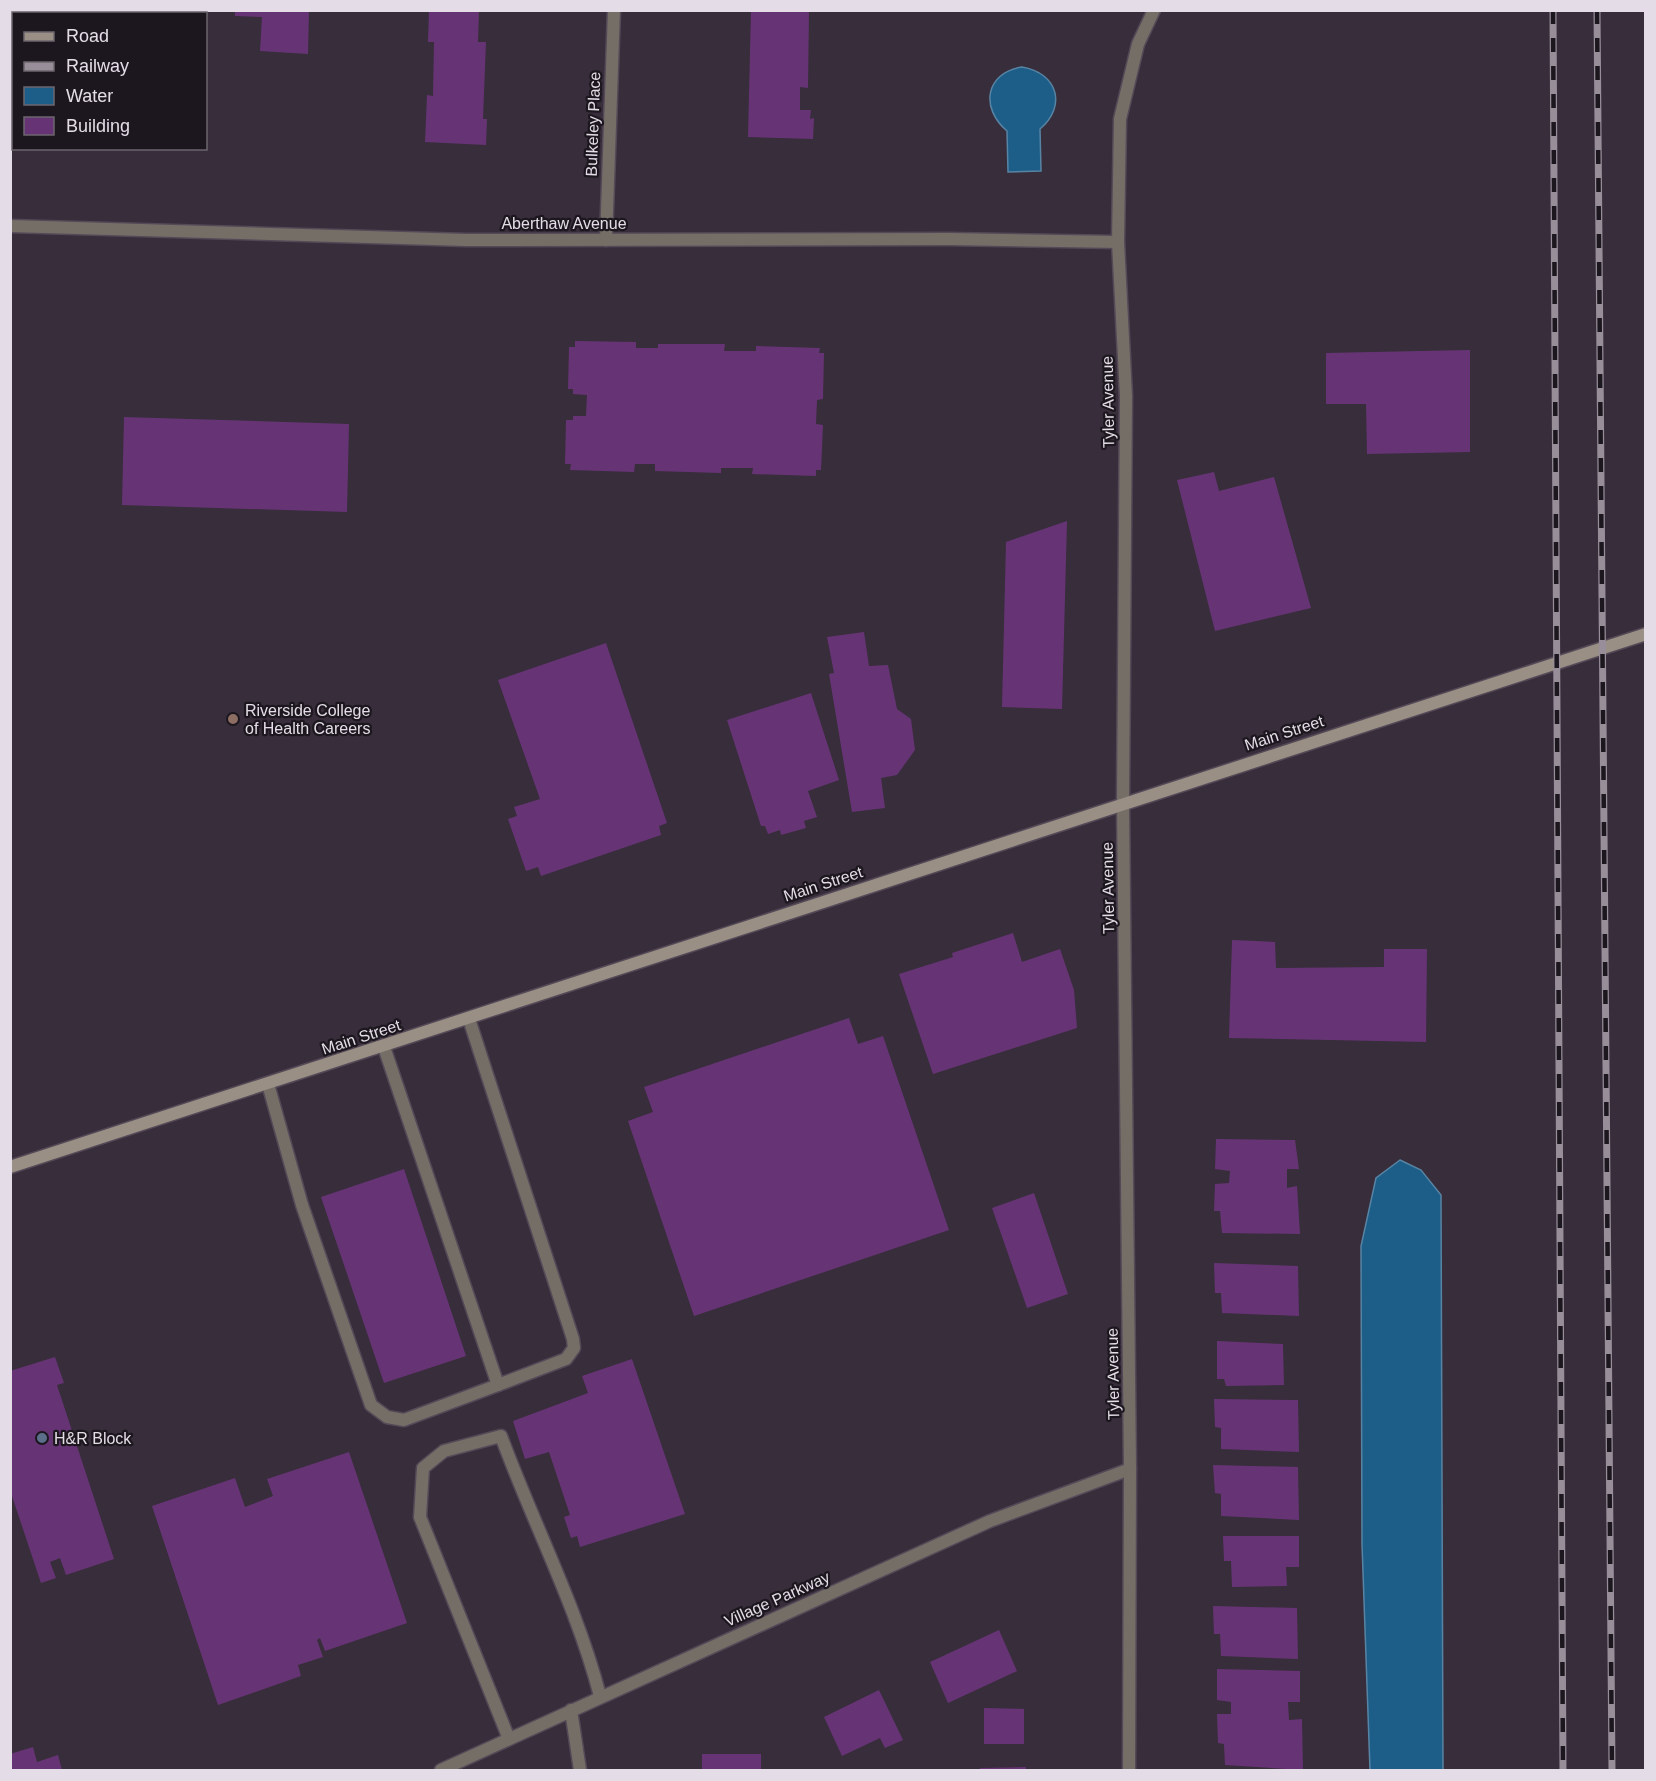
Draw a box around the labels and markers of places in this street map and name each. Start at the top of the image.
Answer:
place label: Riverside College of Health Careers [245,702,370,737]
marker: Riverside College of Health Careers [226,712,240,726]
place label: H&R Block [54,1430,132,1447]
marker: H&R Block [35,1431,49,1445]

